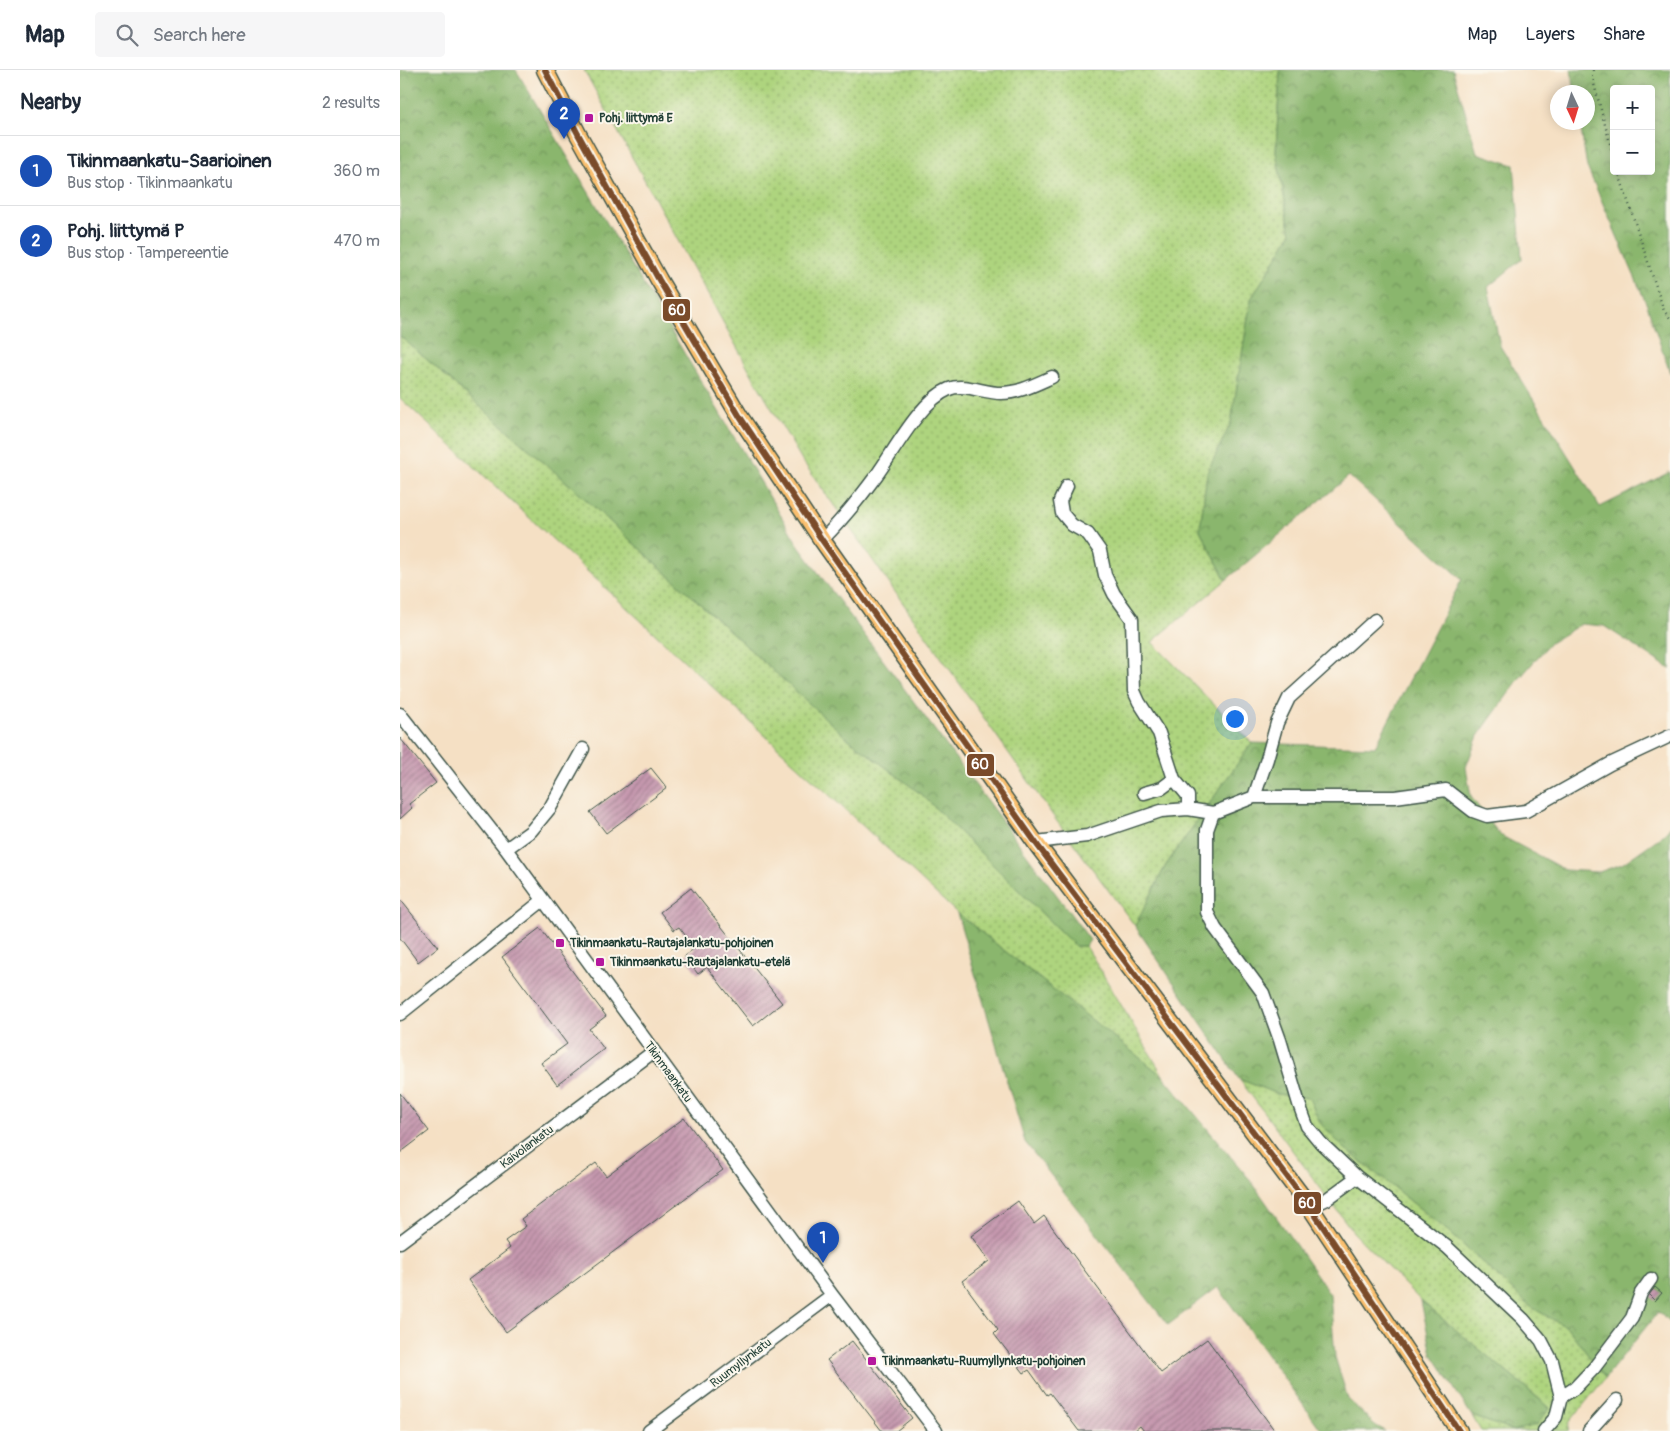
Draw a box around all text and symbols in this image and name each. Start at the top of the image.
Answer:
search box [95,12,445,57]
text: Map [25,20,65,49]
icon: search [113,21,141,49]
text: Search here [153,23,246,47]
text: Map [1468,23,1497,46]
text: Layers [1525,23,1575,46]
text: Share [1603,23,1645,46]
north arrow [1550,85,1595,130]
map controls [1610,85,1655,175]
button: + [1610,85,1655,130]
text: Nearby [20,89,81,116]
text: 2 results [322,93,380,113]
pin: 2 [548,98,580,139]
place label: Pohj. liittymä E [599,111,674,126]
marker: Pohj. liittymä E [583,112,595,124]
button: − [1610,130,1655,175]
text: Tikinmaankatu-Saarioinen [67,149,272,173]
text: 1 [33,161,39,181]
text: 360 m [333,161,380,181]
text: Bus stop · Tikinmaankatu [67,173,233,193]
text: Pohj. liittymä P [67,219,185,243]
text: 2 [32,231,40,251]
text: 470 m [334,231,380,251]
text: Bus stop · Tampereentie [67,243,229,263]
line badge: 60 [662,298,691,322]
text: 60 [668,302,686,319]
your location [1222,706,1248,732]
line badge: 60 [966,753,995,777]
text: 60 [971,756,989,773]
place label: Tikinmaankatu-Rautajalankatu-pohjoinen [569,936,774,951]
marker: Tikinmaankatu-Rautajalankatu-pohjoinen [554,937,566,949]
place label: Tikinmaankatu-Rautajalankatu-etelä [609,955,791,970]
marker: Tikinmaankatu-Rautajalankatu-etelä [594,956,606,968]
street label: Tikinmaankatu [641,1038,695,1106]
street label: Kaivolankatu [497,1122,557,1172]
line badge: 60 [1293,1191,1322,1215]
text: 60 [1298,1195,1316,1212]
pin: 1 [807,1222,839,1263]
street label: Ruumyllynkatu [707,1335,775,1391]
place label: Tikinmaankatu-Ruumyllynkatu-pohjoinen [881,1354,1086,1369]
marker: Tikinmaankatu-Ruumyllynkatu-pohjoinen [866,1355,878,1367]

